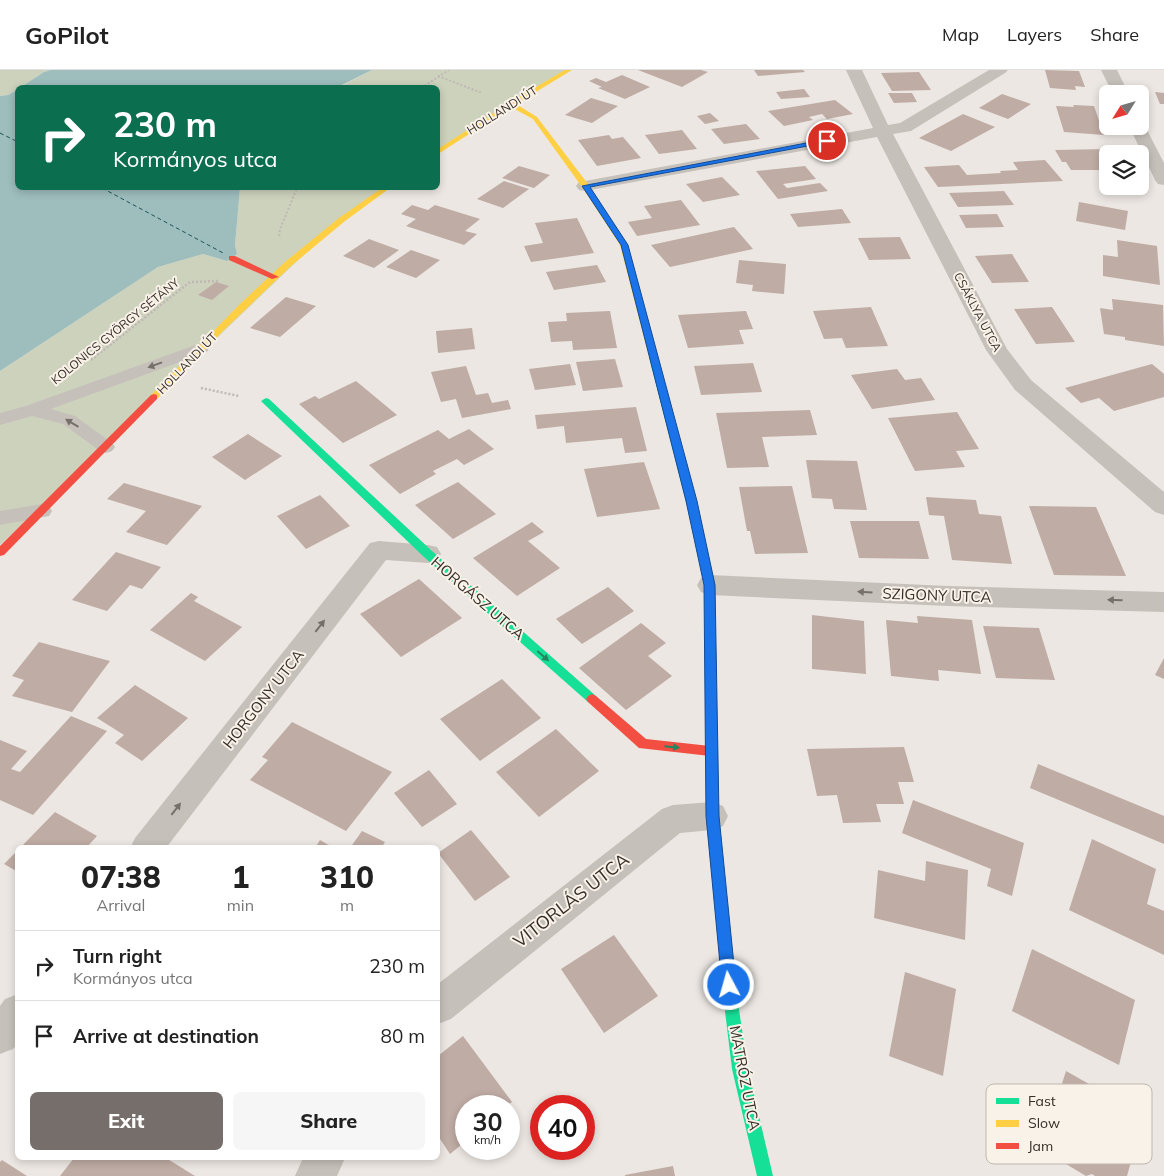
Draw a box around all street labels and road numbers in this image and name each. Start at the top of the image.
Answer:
street label: HOLLANDI ÚT [464,82,541,138]
street label: CSÁKLYA UTCA [951,270,1005,354]
street label: KOLONICS GYÖRGY SÉTÁNY [48,274,183,387]
street label: HOLLANDI ÚT [154,328,221,397]
street label: HORGÁSZ UTCA [427,552,529,644]
street label: SZIGONY UTCA [882,584,992,606]
street label: HORGONY UTCA [218,646,308,752]
street label: VITORLÁS UTCA [509,848,633,952]
street label: MATRÓZ UTCA [725,1024,765,1132]

